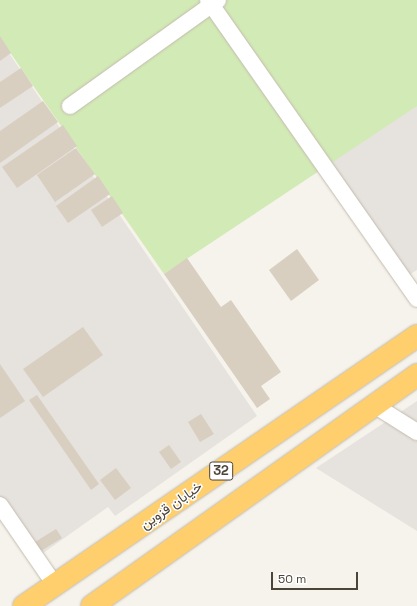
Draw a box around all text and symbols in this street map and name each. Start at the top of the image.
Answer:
road number: 32 [209,460,233,482]
street label: خیابان قزوین [137,478,205,532]
scale bar [273,564,360,590]
text: 50 m [278,571,306,587]

